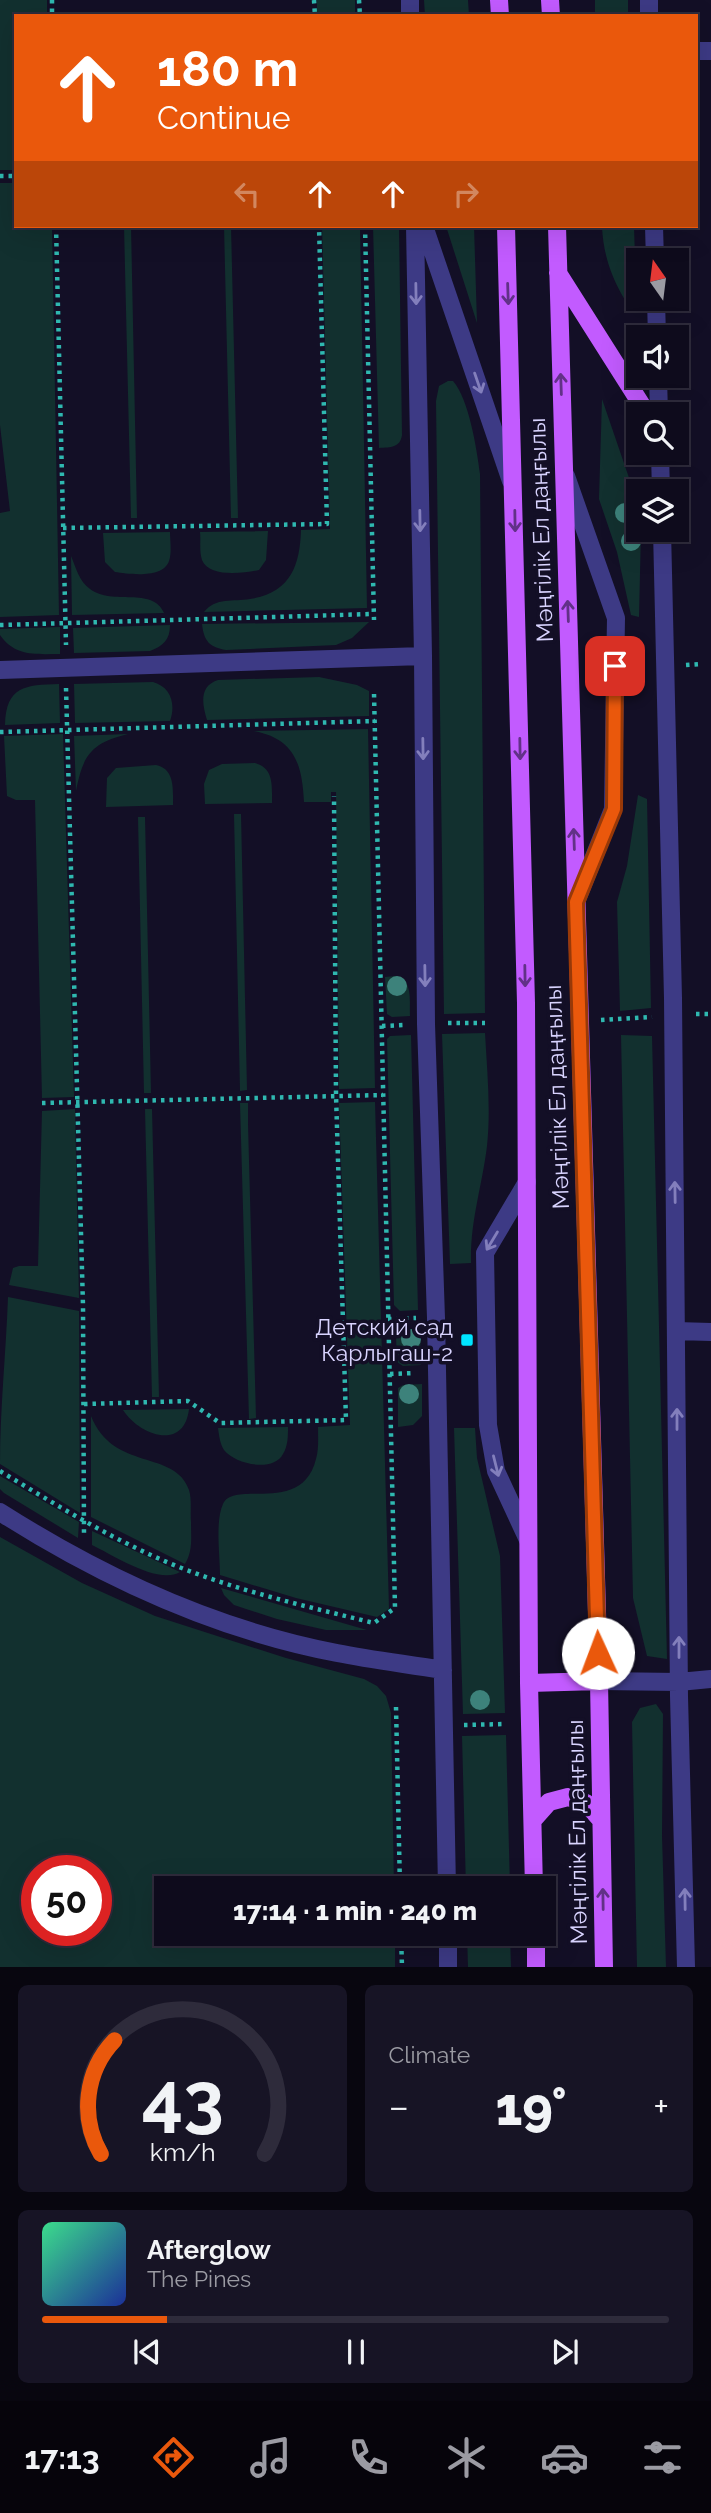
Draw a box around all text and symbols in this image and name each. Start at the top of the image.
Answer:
text: 180 m [157,40,298,97]
icon: ahead [42,42,133,133]
text: Continue [157,99,291,136]
icon: left [228,175,266,213]
icon: ahead [301,175,339,213]
icon: ahead [374,175,412,213]
icon: right [447,175,485,213]
north arrow [626,248,690,312]
map controls [626,248,689,542]
one-way arrow [409,282,423,305]
one-way arrow [502,282,515,305]
button: sound [626,325,689,388]
one-way arrow [472,372,485,394]
one-way arrow [555,373,568,396]
button: search [626,402,689,465]
street label: Мәңгілік Ел даңғылы [523,417,558,643]
button: layers [626,479,689,542]
one-way arrow [413,510,427,533]
one-way arrow [508,510,522,533]
one-way arrow [561,600,574,623]
pin [585,636,645,696]
icon: arrive [596,647,634,685]
one-way arrow [416,737,430,760]
one-way arrow [513,737,527,760]
one-way arrow [568,827,581,850]
one-way arrow [419,965,432,988]
one-way arrow [518,965,532,988]
street label: Мәңгілік Ел даңғылы [539,984,574,1210]
one-way arrow [668,1181,682,1204]
one-way arrow [485,1230,498,1251]
place label: Детский сад Карлыгаш-2 [315,1313,453,1366]
marker: Детский сад Карлыгаш-2 [459,1332,475,1348]
one-way arrow [670,1408,684,1431]
one-way arrow [490,1454,503,1476]
position arrow [561,1616,635,1690]
one-way arrow [672,1636,686,1659]
street label: Мәңгілік Ел даңғылы [561,1719,592,1945]
speed limit sign: 50 [21,1855,112,1946]
one-way arrow [596,1888,609,1911]
one-way arrow [678,1888,691,1911]
text: 17:14 · 1 min · 240 m [233,1896,477,1926]
text: Climate [389,2041,470,2068]
text: 43 [141,2057,223,2142]
text: 19° [495,2076,567,2137]
text: − [389,2084,409,2129]
text: + [653,2084,669,2129]
text: km/h [149,2137,215,2167]
text: Afterglow [147,2235,271,2265]
text: The Pines [147,2265,251,2292]
icon: previous [128,2333,166,2371]
icon: pause [337,2333,375,2371]
icon: next [546,2333,584,2371]
icon: directions [149,2433,198,2482]
icon: music [246,2433,295,2482]
icon: phone [344,2433,393,2482]
icon: climate [442,2433,491,2482]
icon: car [540,2433,589,2482]
icon: filters [638,2433,687,2482]
text: 17:13 [24,2439,100,2476]

